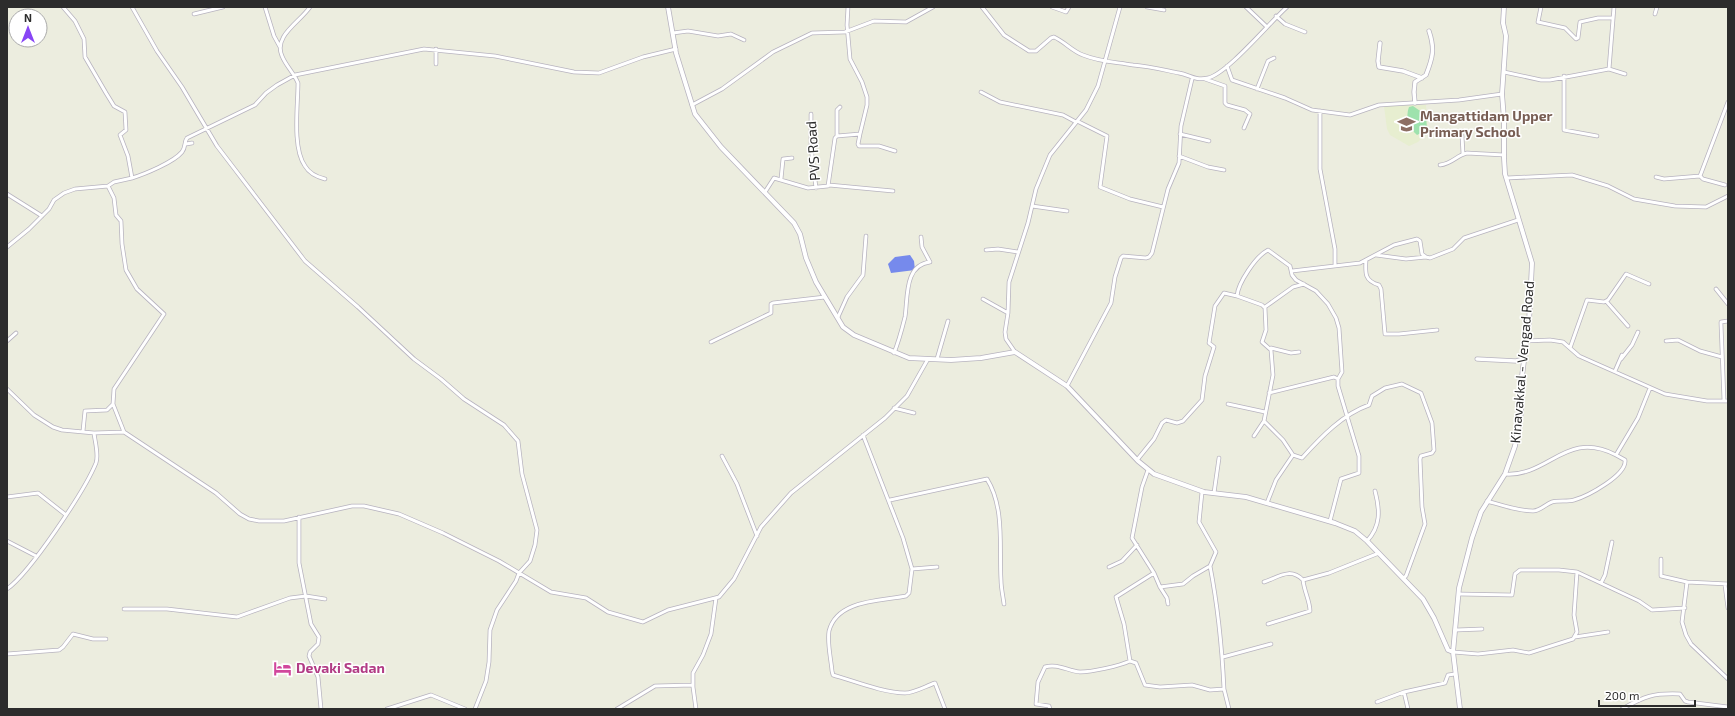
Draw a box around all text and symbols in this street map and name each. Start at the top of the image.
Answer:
north arrow [8,8,48,48]
text: N [24,11,32,24]
place label: Mangattidam Upper Primary School [1420,107,1553,140]
school or university icon: Mangattidam Upper Primary School [1397,114,1417,134]
street label: PVS Road [802,121,823,182]
street label: Kinavakkal - Vengad Road [1506,280,1537,444]
hotel icon: Devaki Sadan [273,658,293,678]
place label: Devaki Sadan [296,659,385,676]
scale bar [1599,682,1695,708]
text: 200 m [1605,688,1639,702]

